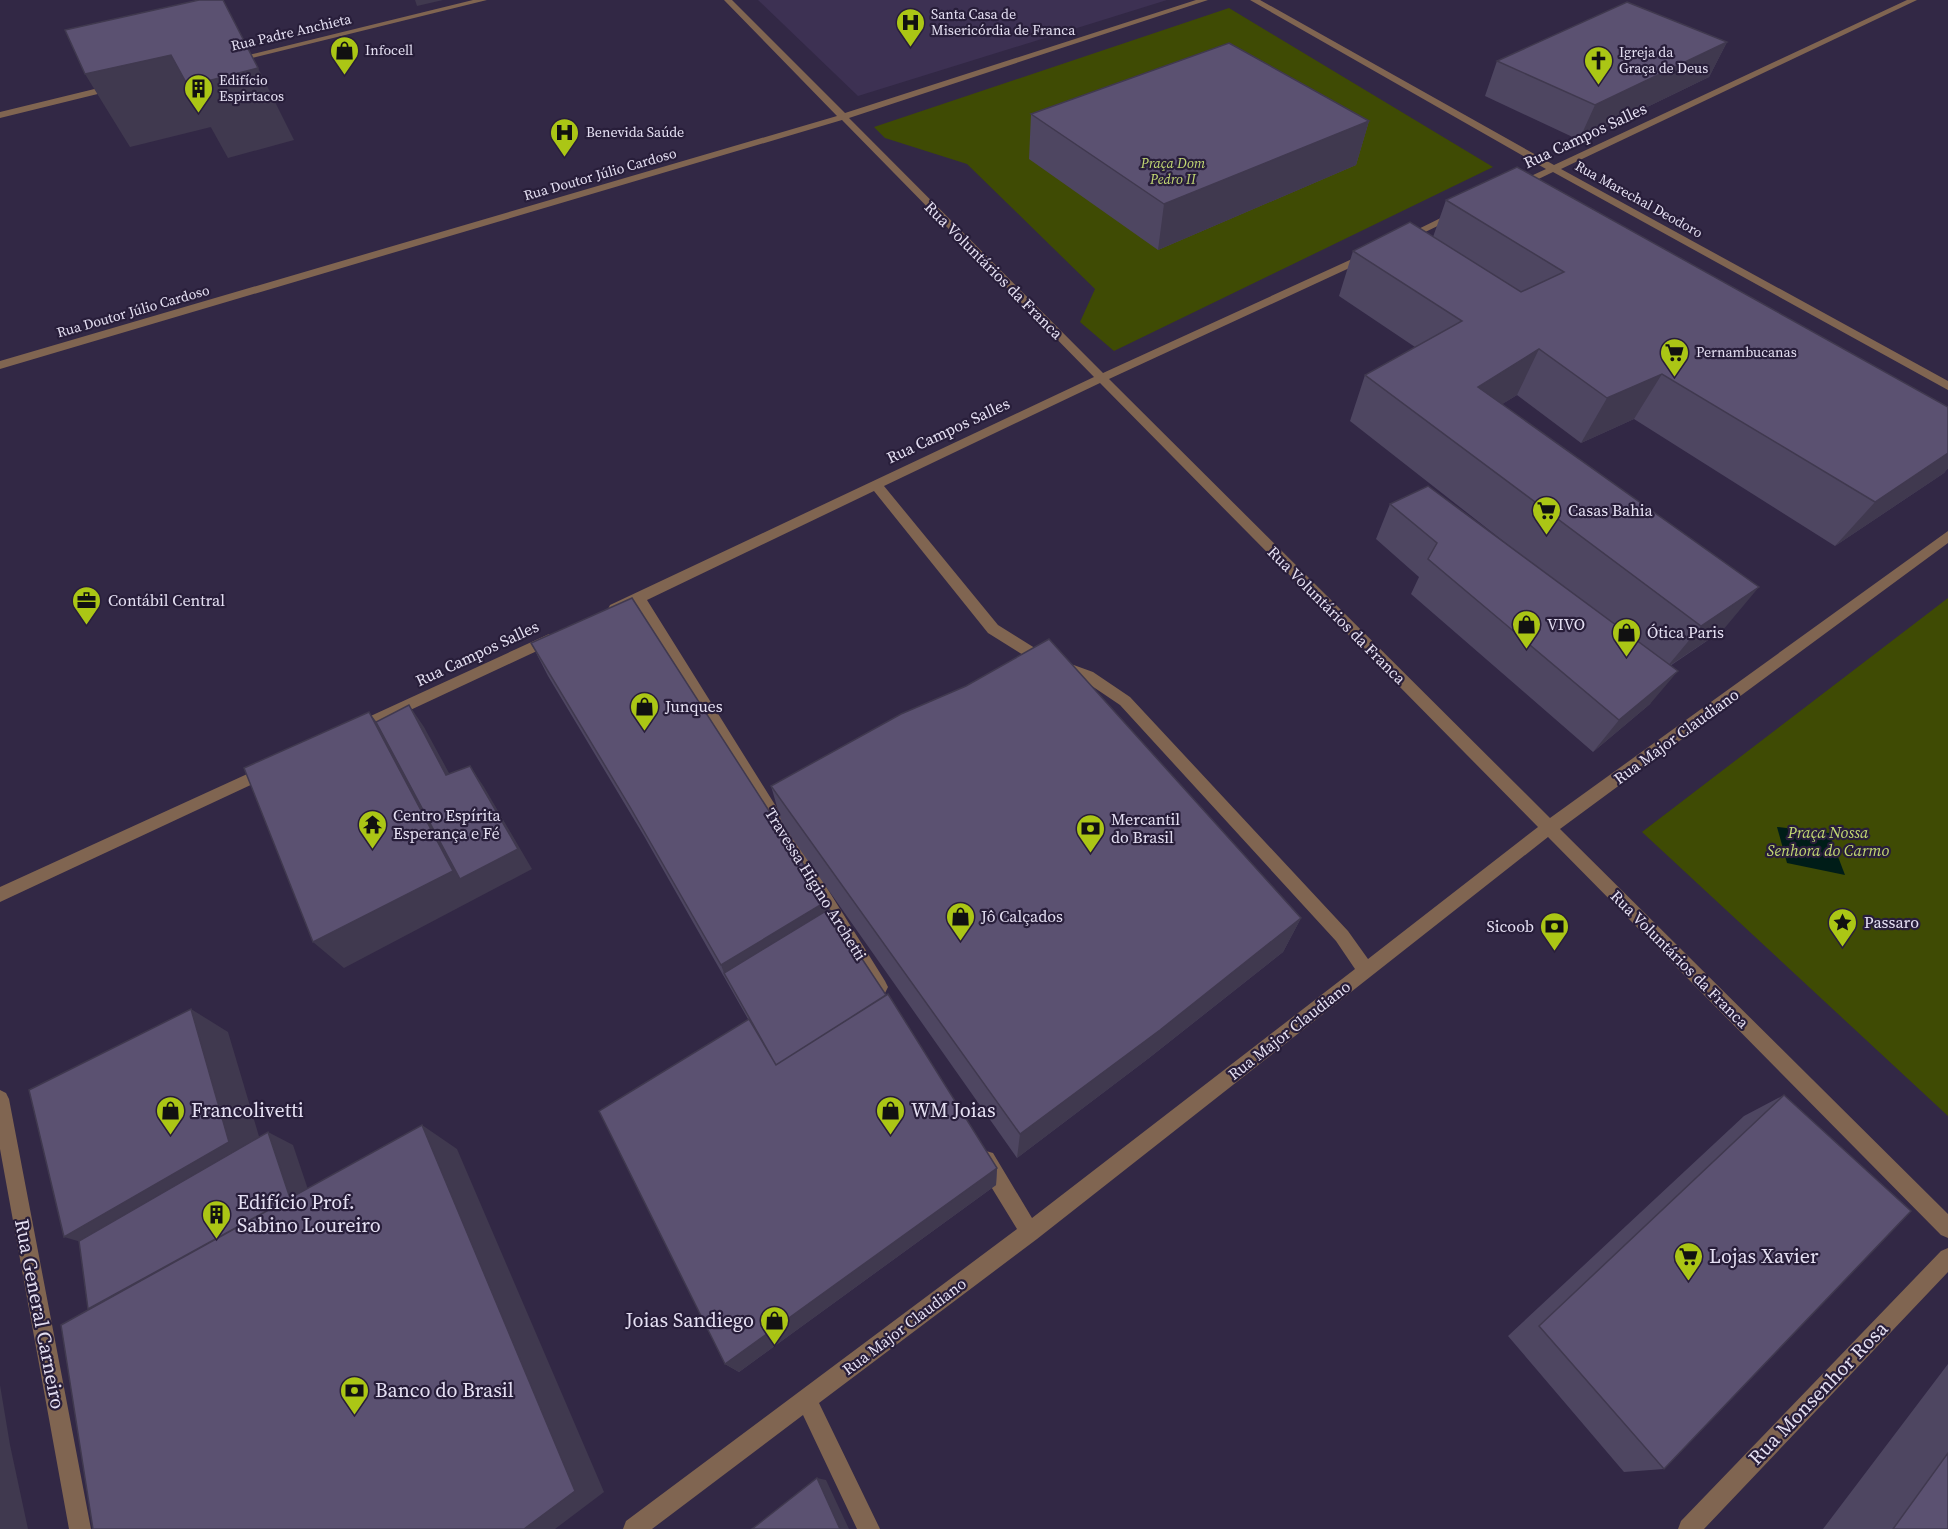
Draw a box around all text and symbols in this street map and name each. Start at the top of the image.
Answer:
place label: Santa Casa de Misericórdia de Franca [931,4,1076,40]
hospital icon: Santa Casa de Misericórdia de Franca [894,6,926,48]
street label: Rua Padre Anchieta [229,8,354,56]
shop icon: Infocell [328,34,360,76]
place label: Infocell [365,40,413,60]
place label: Igreja da Graça de Deus [1619,42,1708,78]
church icon: Igreja da Graça de Deus [1582,44,1614,86]
place label: Edifício Espirtacos [219,70,284,106]
building icon: Edifício Espirtacos [182,72,214,114]
street label: Rua Campos Salles [1520,97,1650,173]
hospital icon: Benevida Saúde [549,116,581,158]
place label: Benevida Saúde [586,122,684,142]
street label: Rua Doutor Júlio Cardoso [521,143,679,205]
park label: Praça Dom Pedro II [1140,153,1206,189]
street label: Rua Marechal Deodoro [1571,156,1707,243]
street label: Rua Voluntários da Franca [920,196,1069,345]
street label: Rua Doutor Júlio Cardoso [54,280,212,342]
supermarket icon: Pernambucanas [1659,336,1691,378]
place label: Pernambucanas [1696,342,1797,362]
street label: Rua Campos Salles [883,392,1013,468]
supermarket icon: Casas Bahia [1531,494,1563,536]
place label: Casas Bahia [1568,499,1654,521]
street label: Rua Voluntários da Franca [1263,541,1412,690]
office icon: Contábil Central [71,584,103,626]
place label: Contábil Central [108,589,225,611]
shop icon: VIVO [1510,608,1542,650]
place label: VIVO [1547,613,1585,635]
street label: Rua Campos Salles [412,615,542,691]
shop icon: Ótica Paris [1610,616,1642,658]
place label: Ótica Paris [1647,621,1724,643]
street label: Rua Major Claudiano [1609,683,1743,789]
shop icon: Junques [628,690,660,732]
place label: Junques [664,695,723,717]
place label: Centro Espírita Esperança e Fé [393,804,501,844]
street label: Travessa Higino Archetti [760,804,872,965]
temple icon: Centro Espírita Esperança e Fé [356,808,388,850]
place label: Mercantil do Brasil [1111,808,1180,848]
bank icon: Mercantil do Brasil [1074,812,1106,854]
park label: Praça Nossa Senhora do Carmo [1767,821,1889,861]
street label: Rua Voluntários da Franca [1606,885,1755,1034]
shop icon: Jô Calçados [944,900,976,942]
place label: Jô Calçados [980,905,1063,927]
place icon: Passaro [1827,906,1859,948]
bank icon: Sicoob [1539,910,1571,952]
place label: Passaro [1864,911,1919,933]
place label: Sicoob [1487,915,1534,937]
street label: Rua Major Claudiano [1223,975,1355,1085]
shop icon: Francolivetti [154,1094,186,1136]
shop icon: WM Joias [874,1094,906,1136]
place label: Francolivetti [191,1096,304,1124]
place label: WM Joias [911,1096,996,1124]
place label: Edifício Prof. Sabino Loureiro [237,1188,381,1239]
building icon: Edifício Prof. Sabino Loureiro [200,1198,232,1240]
street label: Rua General Carneiro [8,1217,72,1412]
supermarket icon: Lojas Xavier [1672,1240,1704,1282]
place label: Lojas Xavier [1709,1242,1819,1270]
street label: Rua Major Claudiano [838,1272,971,1380]
shop icon: Joias Sandiego [759,1304,791,1346]
place label: Joias Sandiego [624,1306,754,1334]
street label: Rua Monsenhor Rosa [1742,1314,1895,1471]
bank icon: Banco do Brasil [338,1374,370,1416]
place label: Banco do Brasil [375,1376,514,1404]

